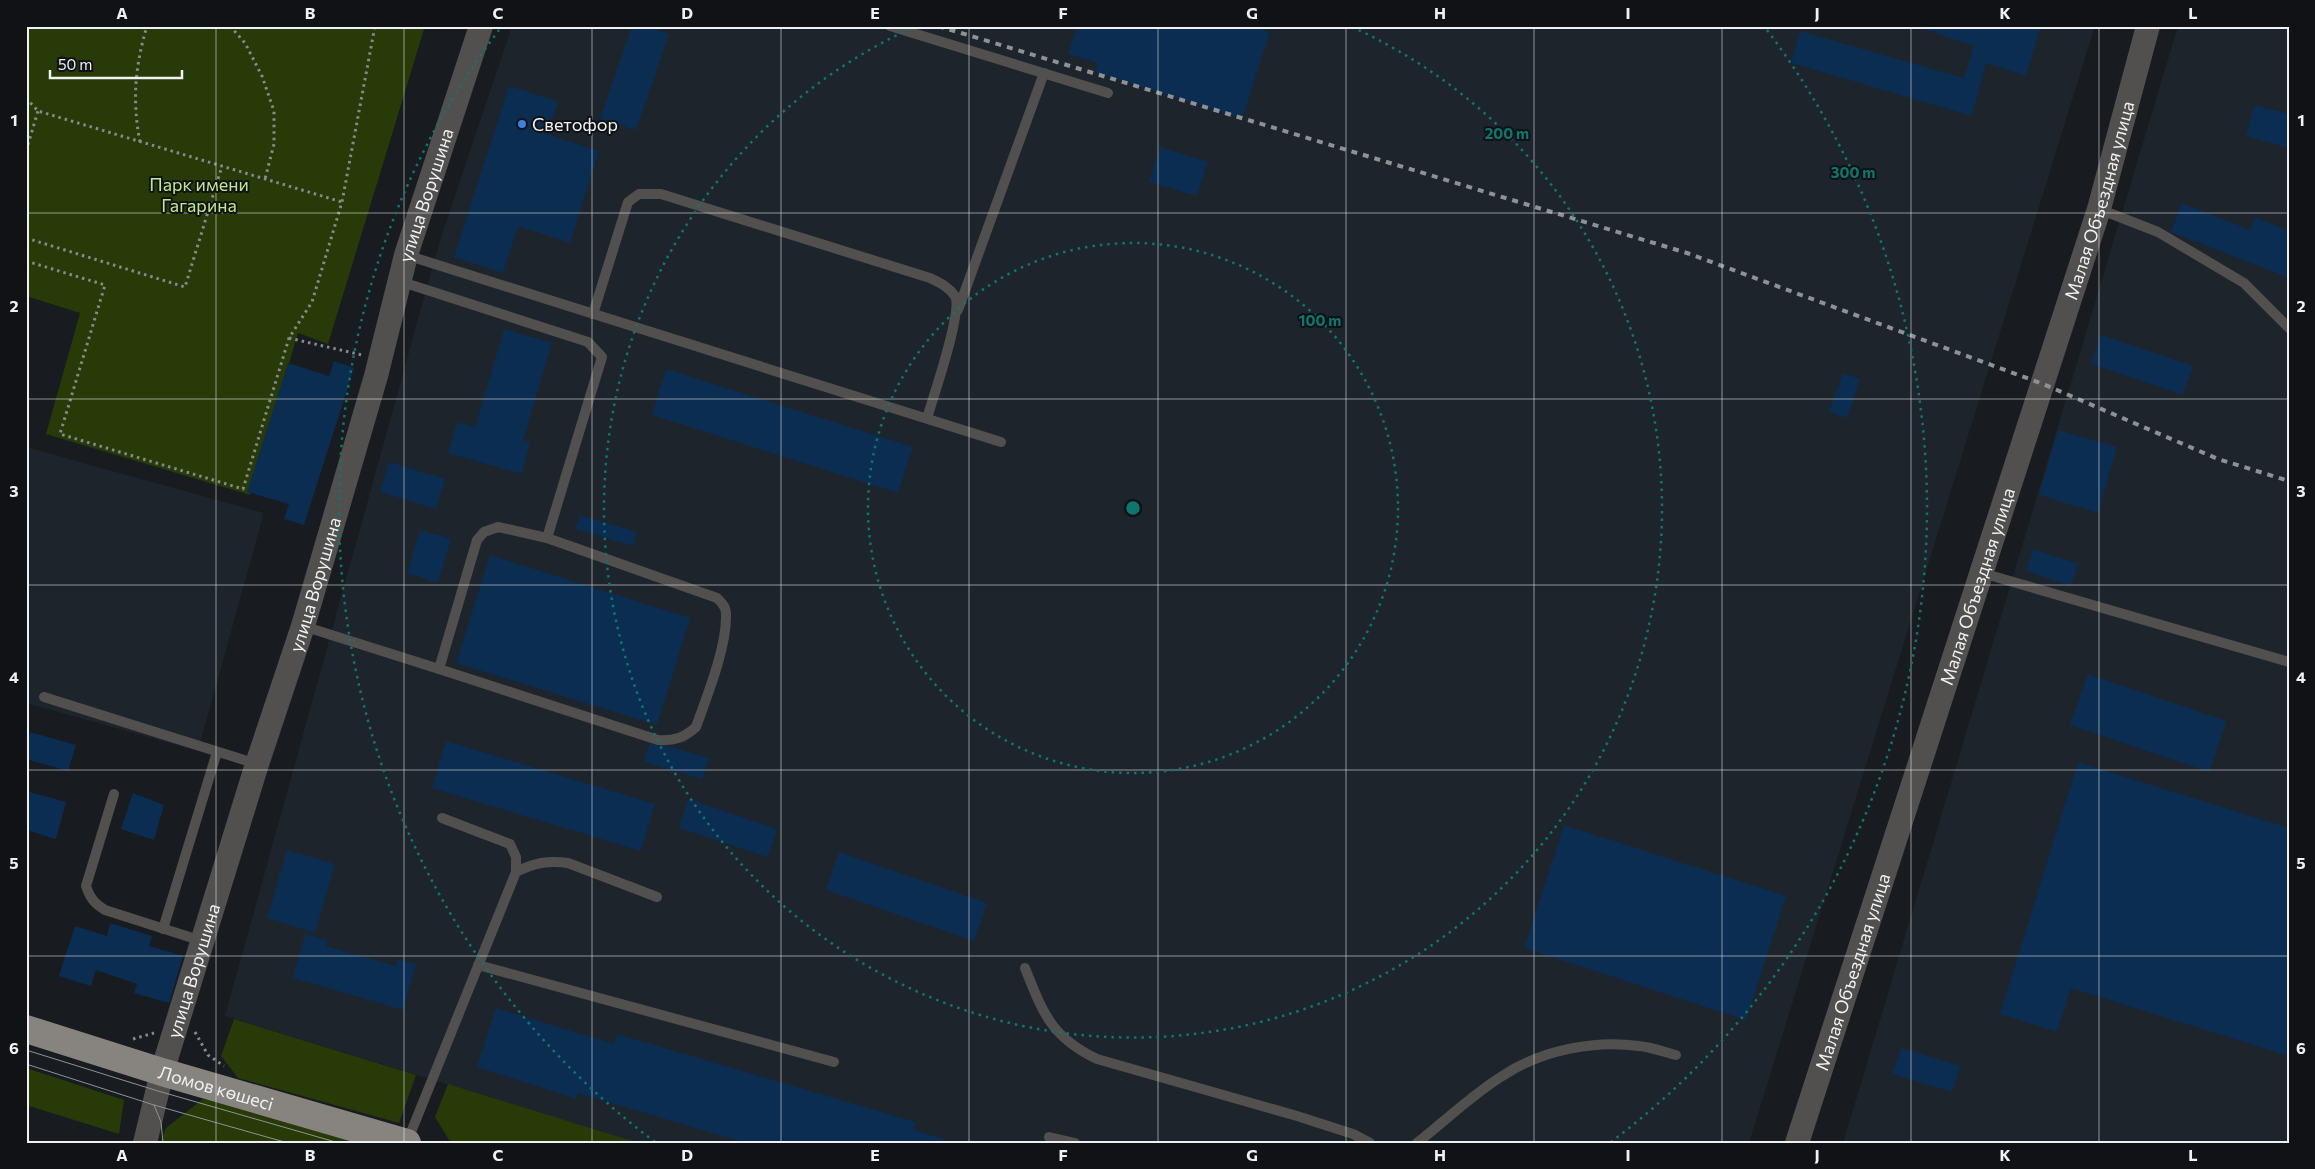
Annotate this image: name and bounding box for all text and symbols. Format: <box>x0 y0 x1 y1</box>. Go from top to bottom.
text: A <box>116 3 128 22</box>
text: B <box>305 3 316 22</box>
text: C <box>493 3 504 22</box>
text: D <box>681 3 693 22</box>
text: E <box>870 3 880 22</box>
text: F <box>1058 3 1068 22</box>
text: G <box>1246 3 1258 22</box>
text: H <box>1434 3 1446 22</box>
text: I <box>1625 3 1631 22</box>
text: J <box>1814 3 1820 22</box>
text: K <box>1999 3 2011 22</box>
text: L <box>2188 3 2198 22</box>
scale bar <box>50 48 182 80</box>
text: 50 m <box>58 55 92 73</box>
street label: Малая Объездная улица <box>2059 98 2138 302</box>
text: 1 <box>10 110 18 129</box>
text: 1 <box>2297 110 2305 129</box>
place label: Светофор <box>532 113 618 135</box>
marker: Светофор <box>516 118 528 130</box>
text: 200 m <box>1485 124 1529 142</box>
street label: улица Ворушина <box>394 125 458 264</box>
text: 300 m <box>1831 163 1875 181</box>
park label: Парк имени Гагарина <box>149 173 249 216</box>
text: 2 <box>9 296 19 315</box>
text: 2 <box>2296 296 2306 315</box>
text: 100 m <box>1299 311 1341 329</box>
text: 3 <box>9 481 19 500</box>
text: 3 <box>2296 481 2306 500</box>
street label: Малая Объездная улица <box>1935 485 2019 688</box>
centre of rings <box>1124 499 1142 517</box>
street label: улица Ворушина <box>284 514 345 655</box>
text: 4 <box>9 667 19 686</box>
text: 4 <box>2296 667 2306 686</box>
text: 5 <box>9 853 19 872</box>
text: 5 <box>2296 853 2306 872</box>
street label: Малая Объездная улица <box>1810 870 1895 1073</box>
street label: улица Ворушина <box>162 901 224 1041</box>
text: 6 <box>9 1038 19 1057</box>
text: 6 <box>2296 1038 2306 1057</box>
street label: Ломов көшесі <box>156 1061 276 1115</box>
text: A <box>116 1145 128 1164</box>
text: B <box>305 1145 316 1164</box>
text: C <box>493 1145 504 1164</box>
text: D <box>681 1145 693 1164</box>
text: E <box>870 1145 880 1164</box>
text: F <box>1058 1145 1068 1164</box>
text: G <box>1246 1145 1258 1164</box>
text: H <box>1434 1145 1446 1164</box>
text: I <box>1625 1145 1631 1164</box>
text: J <box>1814 1145 1820 1164</box>
text: K <box>1999 1145 2011 1164</box>
text: L <box>2188 1145 2198 1164</box>

